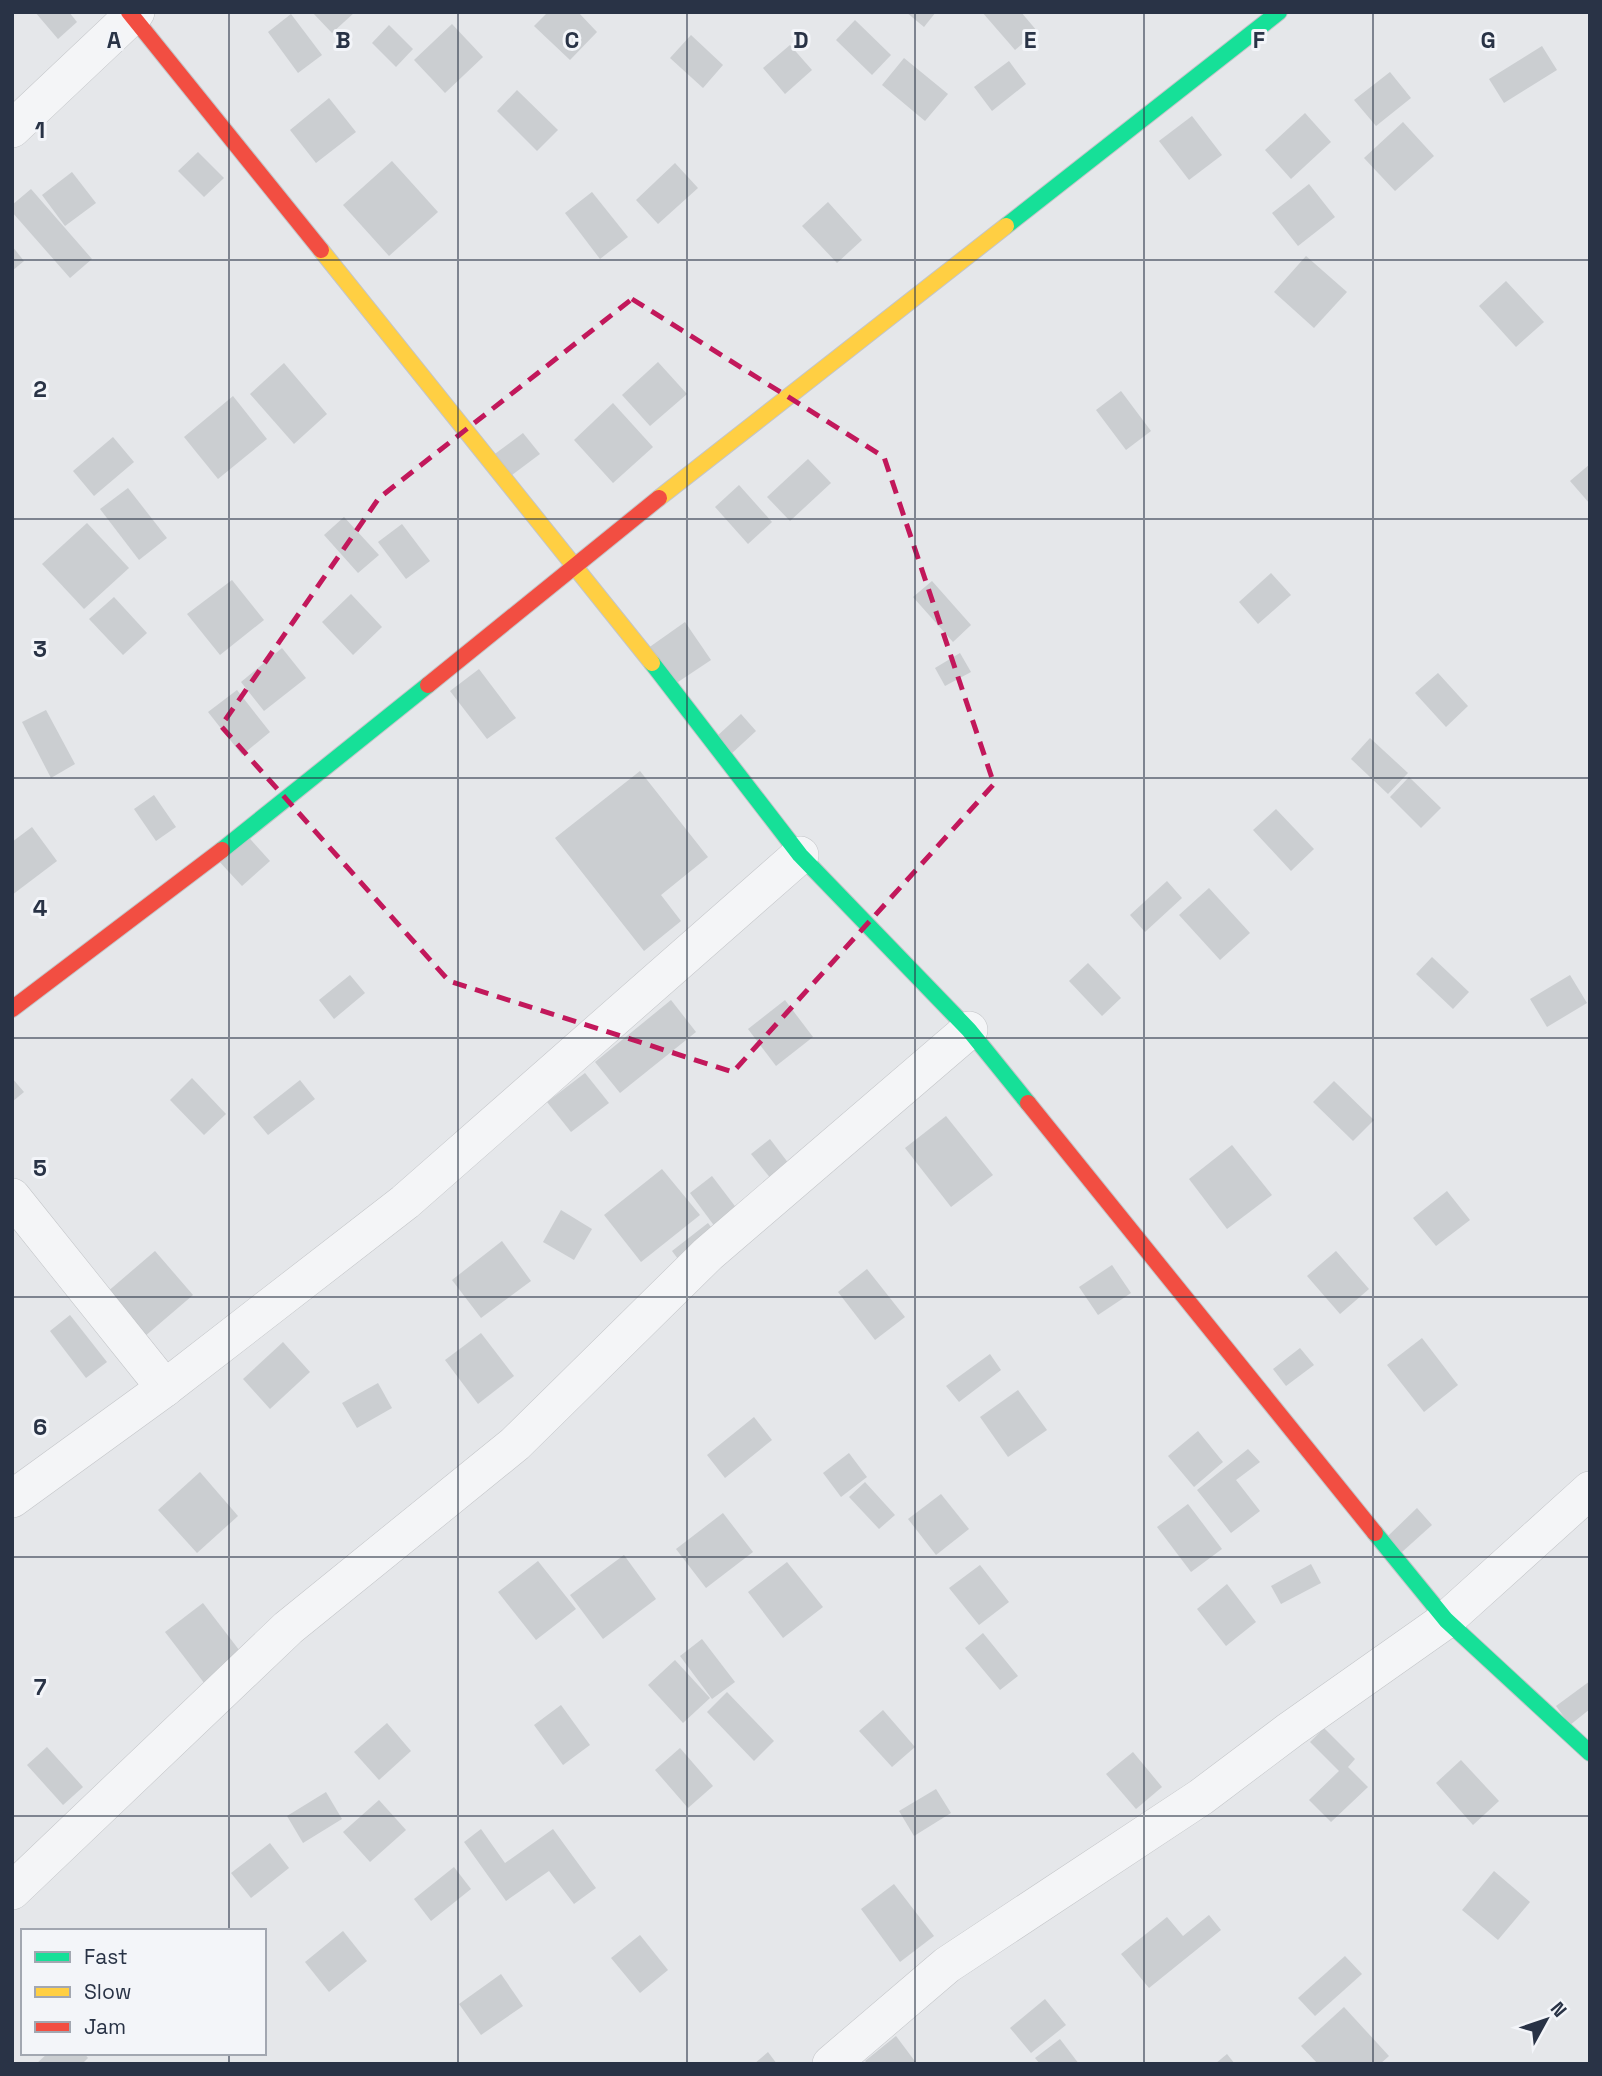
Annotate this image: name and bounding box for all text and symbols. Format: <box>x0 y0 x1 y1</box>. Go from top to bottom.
text: A <box>107 25 122 55</box>
text: B <box>335 25 351 55</box>
text: C <box>565 25 579 55</box>
text: D <box>793 25 809 55</box>
text: E <box>1024 25 1036 55</box>
text: F <box>1253 25 1265 55</box>
text: G <box>1480 25 1496 55</box>
text: 1 <box>35 115 45 145</box>
text: 2 <box>33 374 47 404</box>
text: 3 <box>33 634 47 664</box>
text: 4 <box>33 893 48 923</box>
text: 5 <box>33 1153 47 1183</box>
text: 6 <box>33 1412 47 1442</box>
text: 7 <box>34 1672 47 1702</box>
legend <box>21 1929 266 2055</box>
text: Fast <box>84 1943 128 1970</box>
text: Slow <box>84 1978 132 2005</box>
north arrow <box>1511 1985 1581 2055</box>
text: N <box>1545 1996 1572 2022</box>
text: Jam <box>84 2013 126 2040</box>

